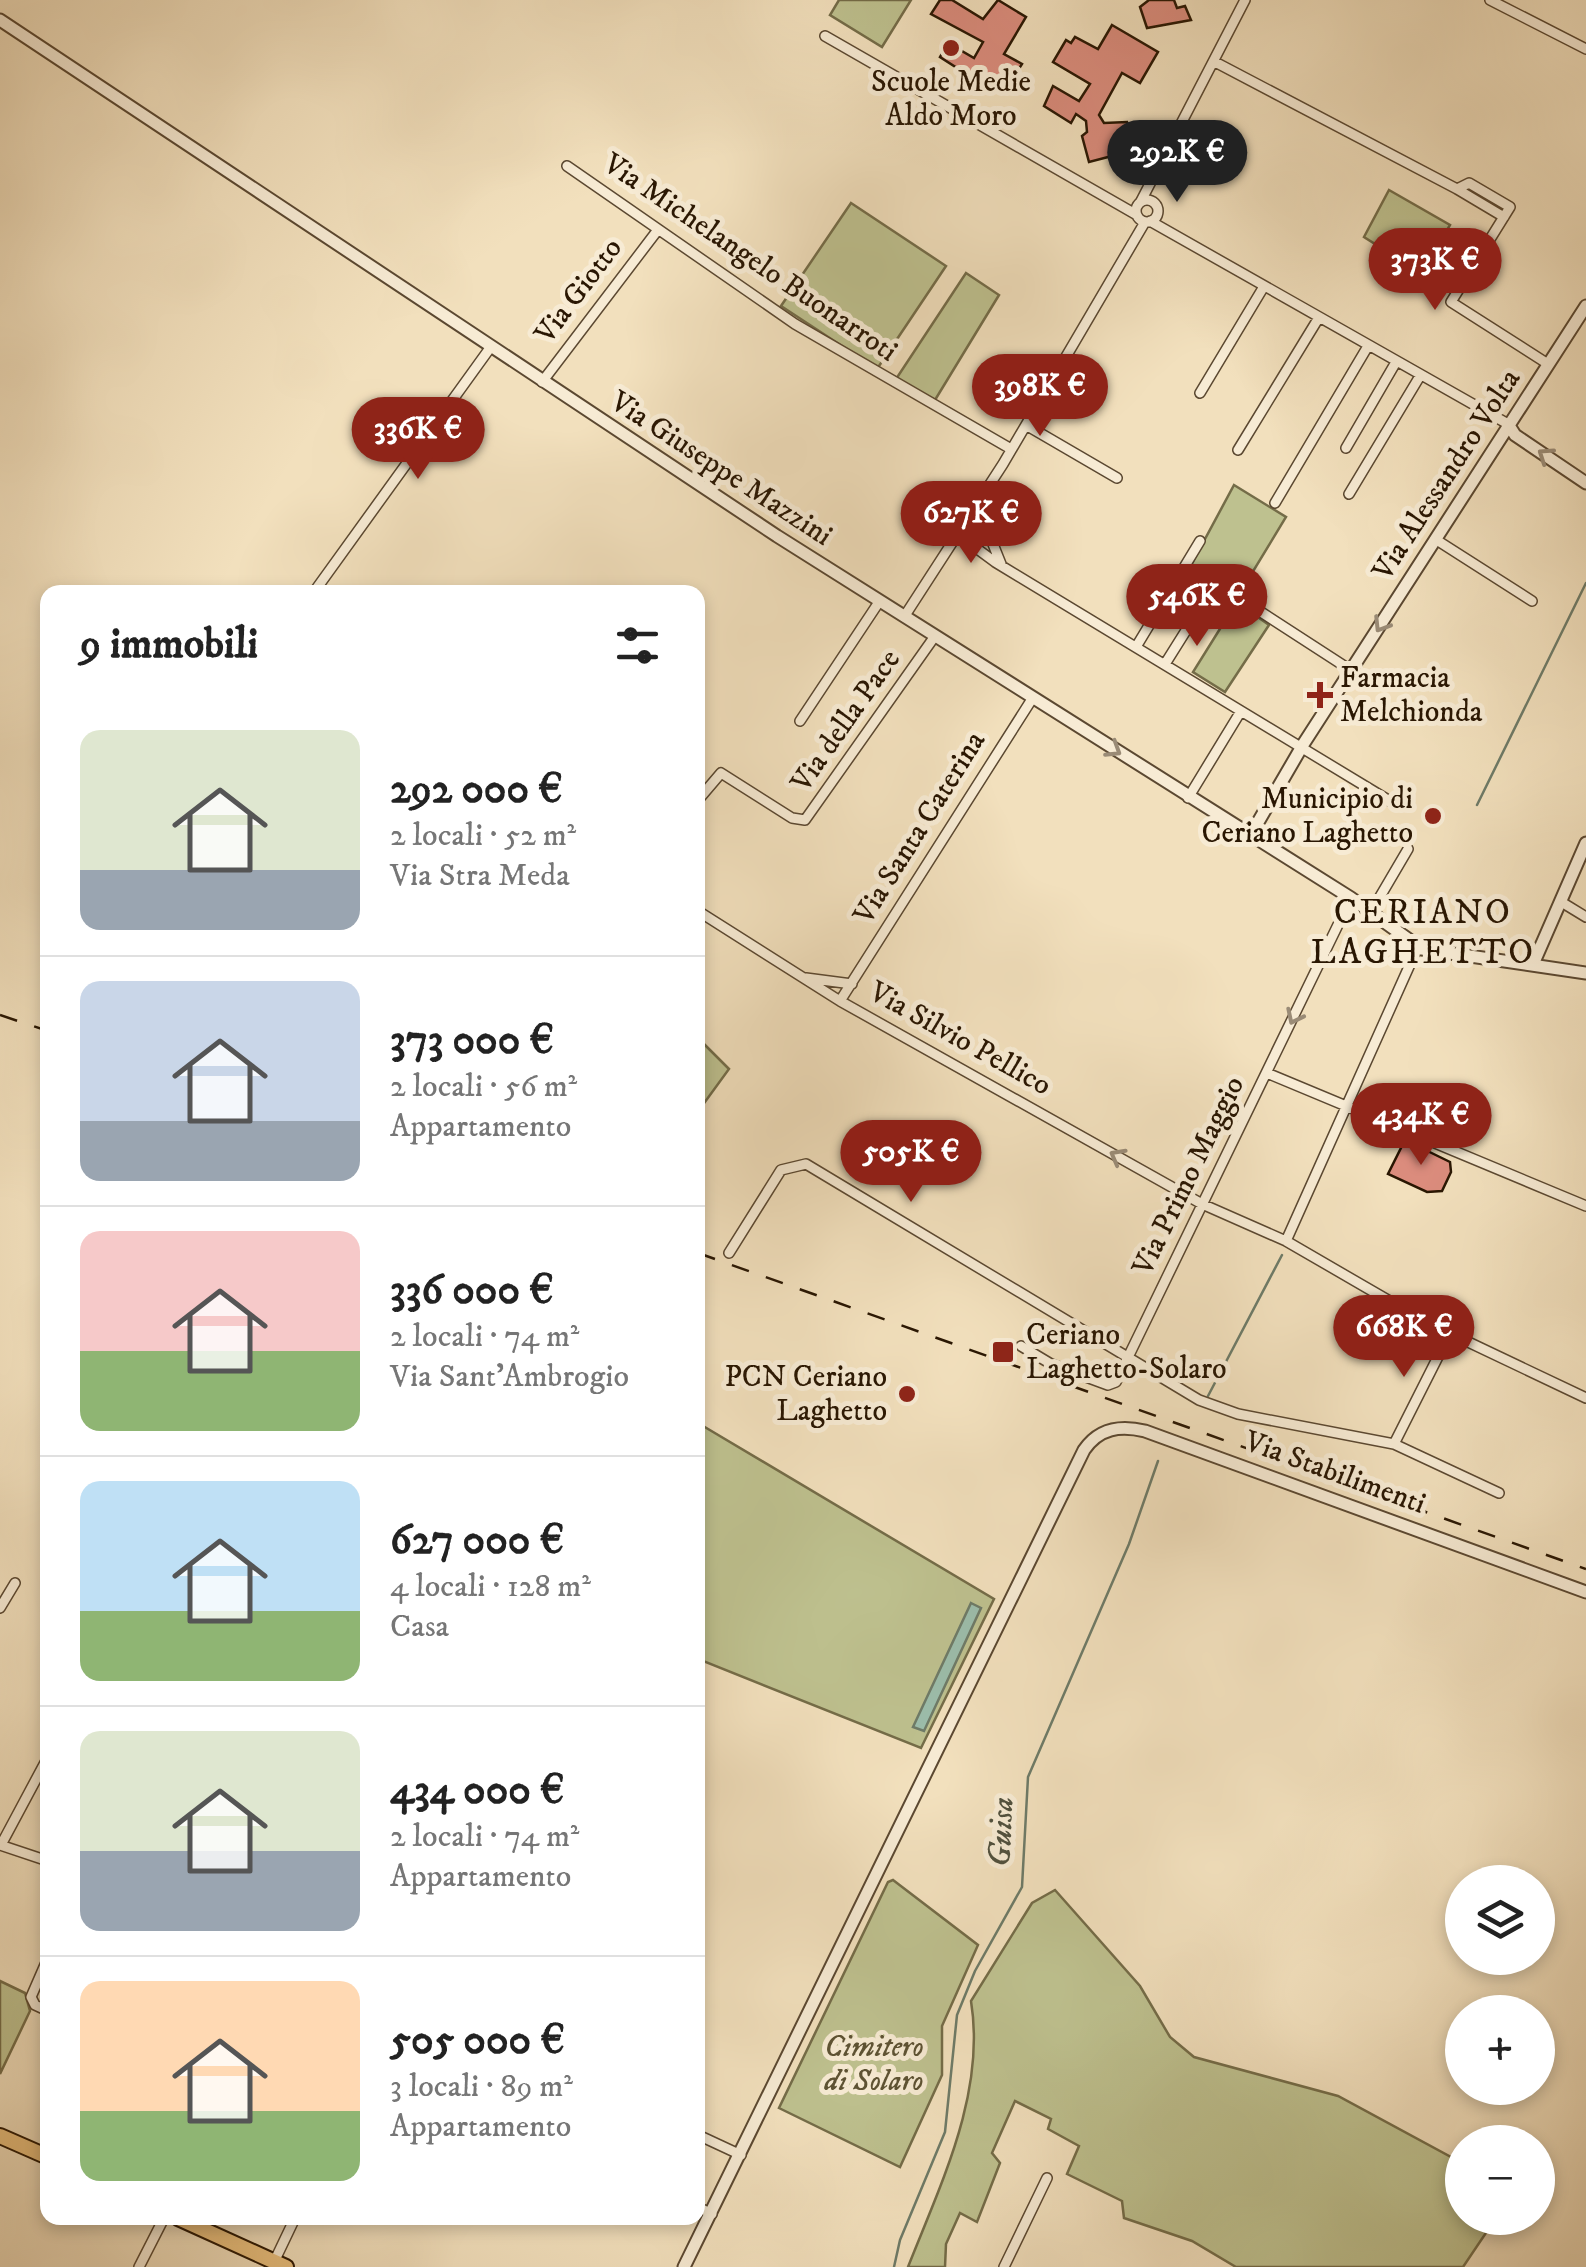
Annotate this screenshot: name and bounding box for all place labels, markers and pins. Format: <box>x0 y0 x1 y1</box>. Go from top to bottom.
marker: Scuole Medie Aldo Moro <box>940 37 962 59</box>
place label: Scuole Medie Aldo Moro <box>871 64 1031 135</box>
pin: 292K € <box>1096 120 1258 205</box>
pin: 373K € <box>1354 228 1516 313</box>
pin: 398K € <box>959 354 1121 439</box>
pin: 336K € <box>337 397 499 482</box>
pin: 627K € <box>890 481 1052 566</box>
pin: 546K € <box>1116 564 1278 649</box>
place label: Farmacia Melchionda <box>1340 660 1483 731</box>
marker: Farmacia Melchionda <box>1309 684 1331 706</box>
place label: Municipio di Ceriano Laghetto <box>1202 781 1413 852</box>
marker: Municipio di Ceriano Laghetto <box>1422 805 1444 827</box>
pin: 434K € <box>1340 1083 1502 1168</box>
pin: 505K € <box>830 1120 992 1205</box>
pin: 668K € <box>1323 1295 1485 1380</box>
place label: Ceriano Laghetto-Solaro <box>1026 1317 1227 1388</box>
marker: Ceriano Laghetto-Solaro <box>990 1339 1016 1365</box>
place label: PCN Ceriano Laghetto <box>724 1359 887 1430</box>
marker: PCN Ceriano Laghetto <box>896 1383 918 1405</box>

